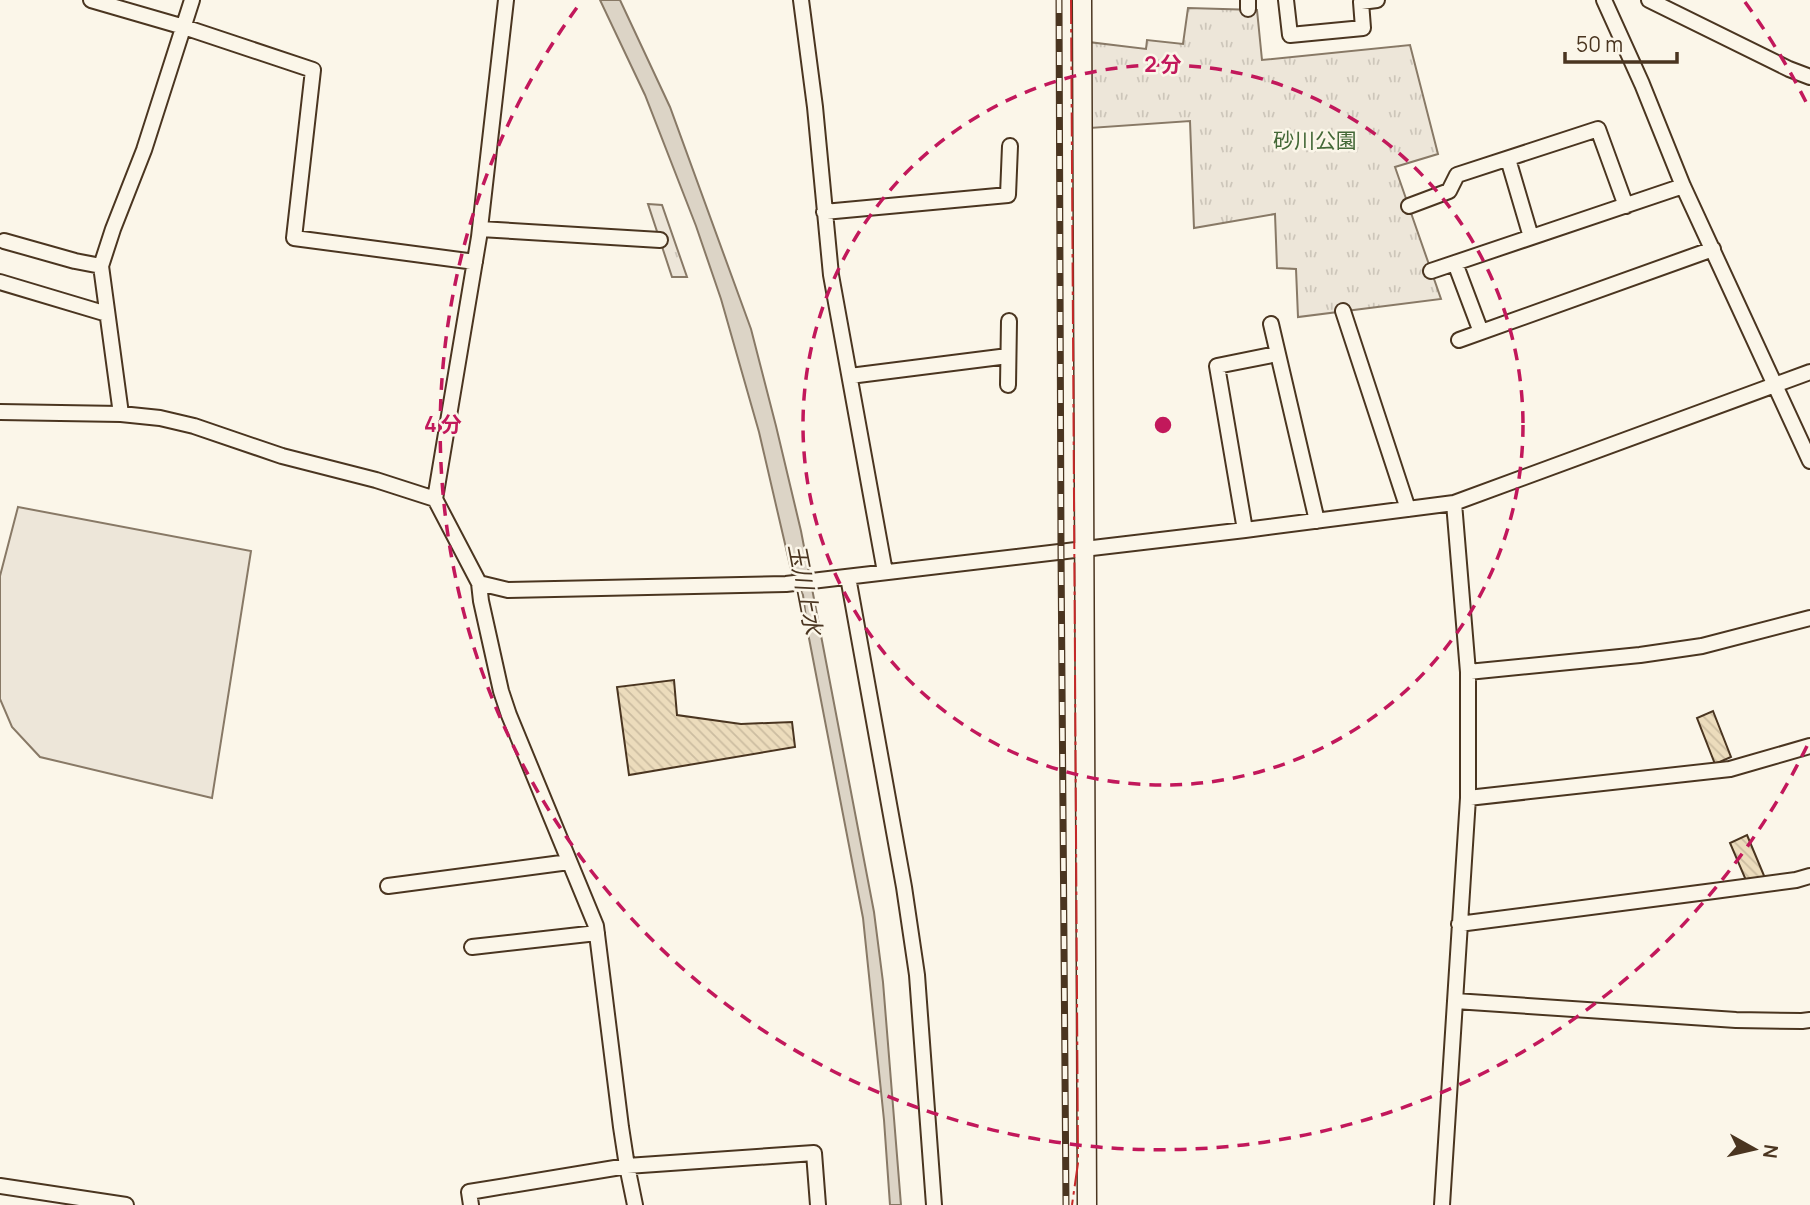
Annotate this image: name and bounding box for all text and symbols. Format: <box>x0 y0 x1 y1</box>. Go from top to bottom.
scale bar <box>1565 21 1677 65</box>
text: 50 m <box>1576 30 1623 58</box>
text: 2 分 <box>1144 50 1182 78</box>
park label: 砂川公園 <box>1273 126 1357 154</box>
text: 4 分 <box>424 410 462 438</box>
centre of rings <box>1151 413 1175 437</box>
water label: 玉川上水 <box>782 541 831 640</box>
north arrow <box>1719 1114 1789 1184</box>
text: N <box>1757 1143 1785 1160</box>

